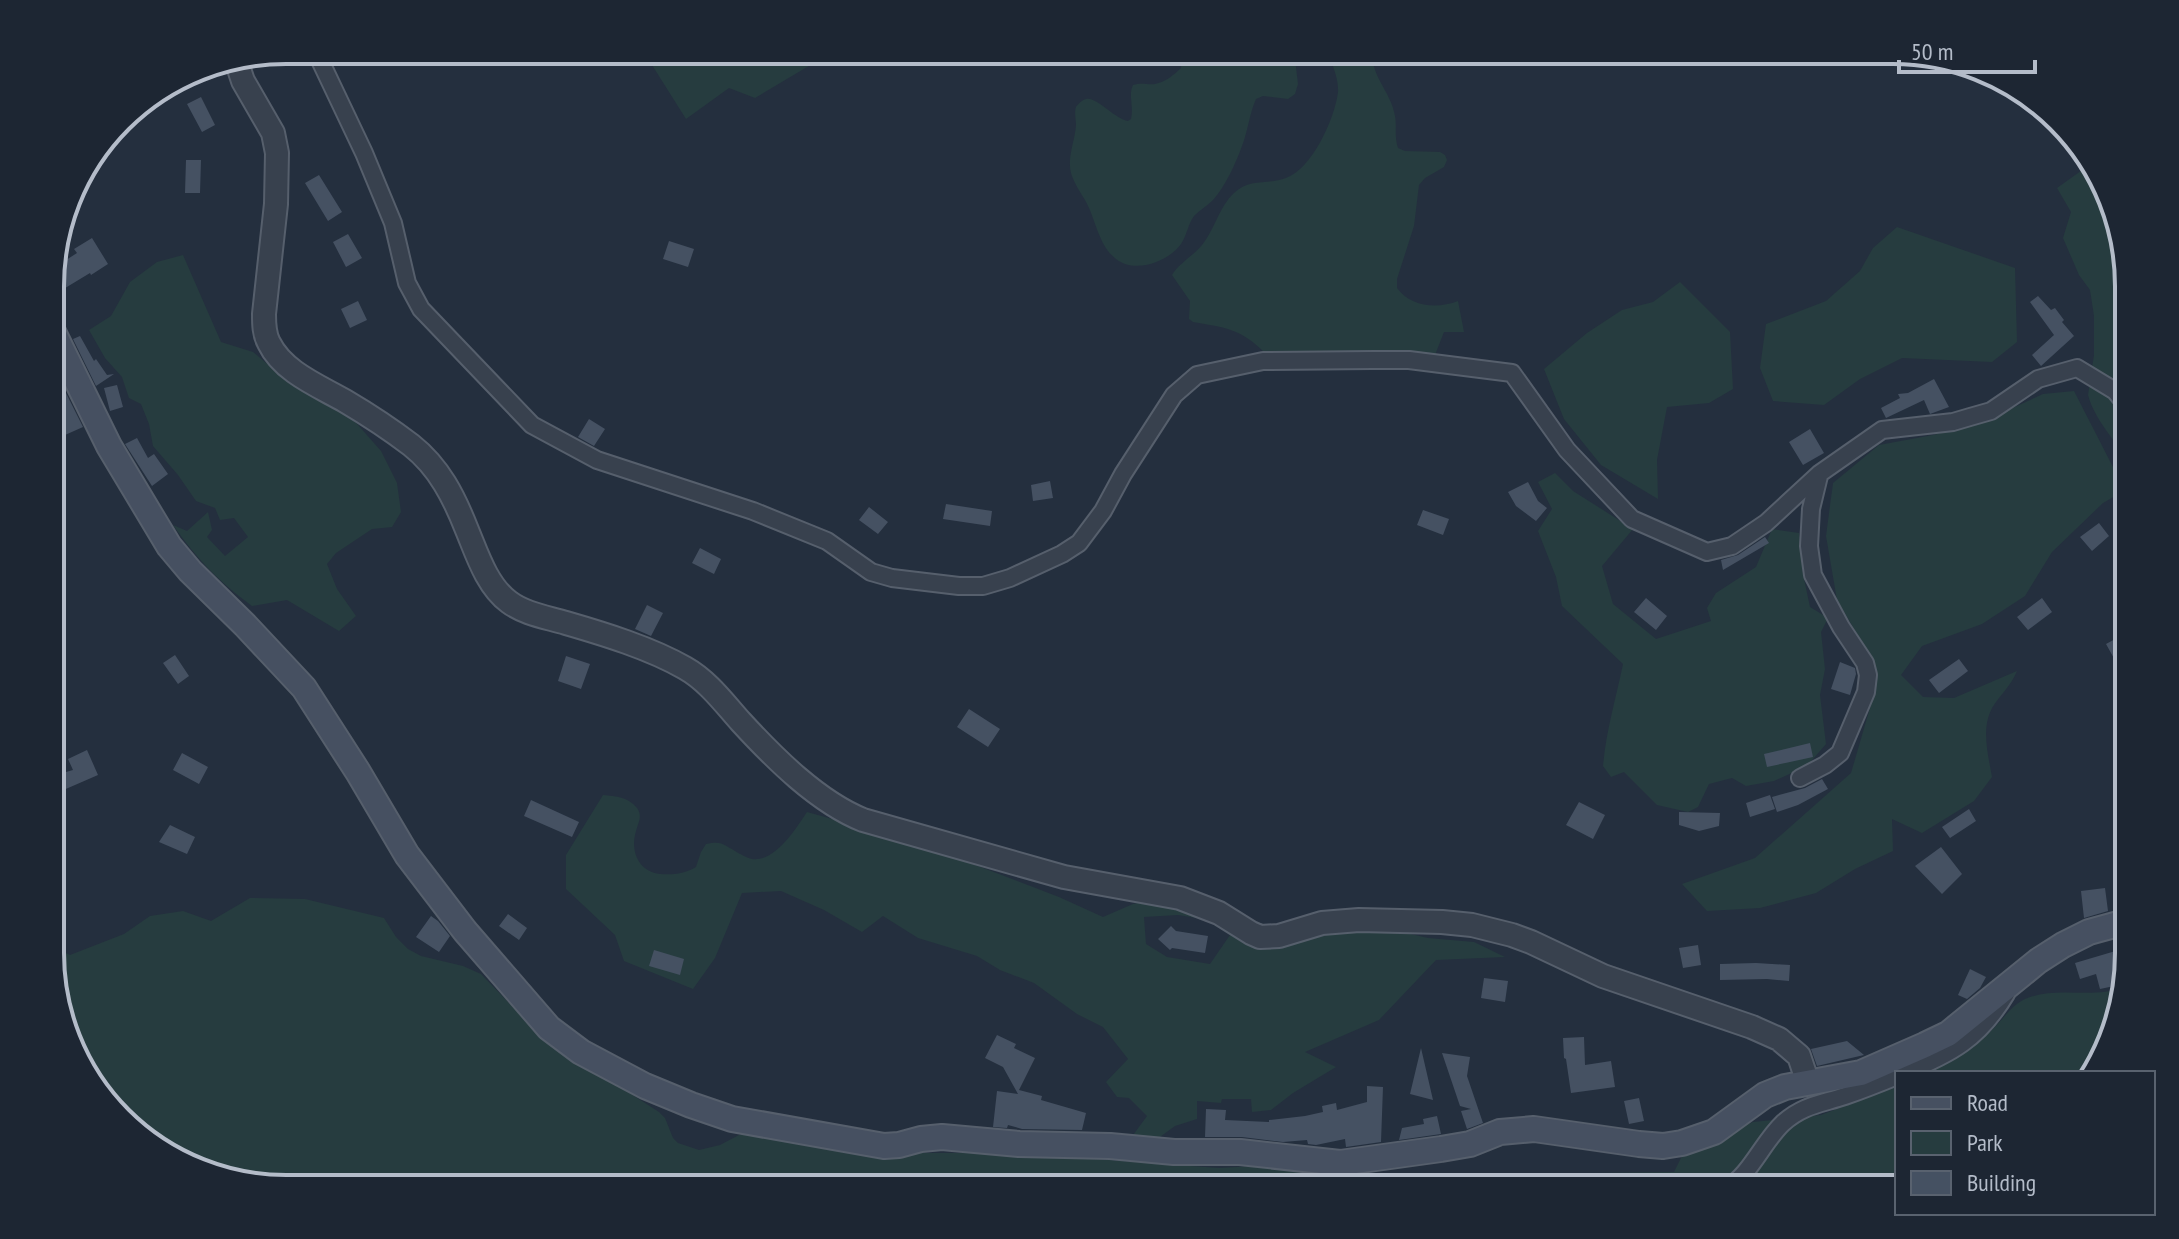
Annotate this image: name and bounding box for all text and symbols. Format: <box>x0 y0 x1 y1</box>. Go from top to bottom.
scale bar <box>1899 24 2035 74</box>
text: 50 m <box>1911 36 1953 67</box>
legend <box>1895 1071 2155 1215</box>
text: Road <box>1967 1087 2008 1118</box>
text: Park <box>1967 1127 2003 1158</box>
text: Building <box>1967 1167 2036 1198</box>

